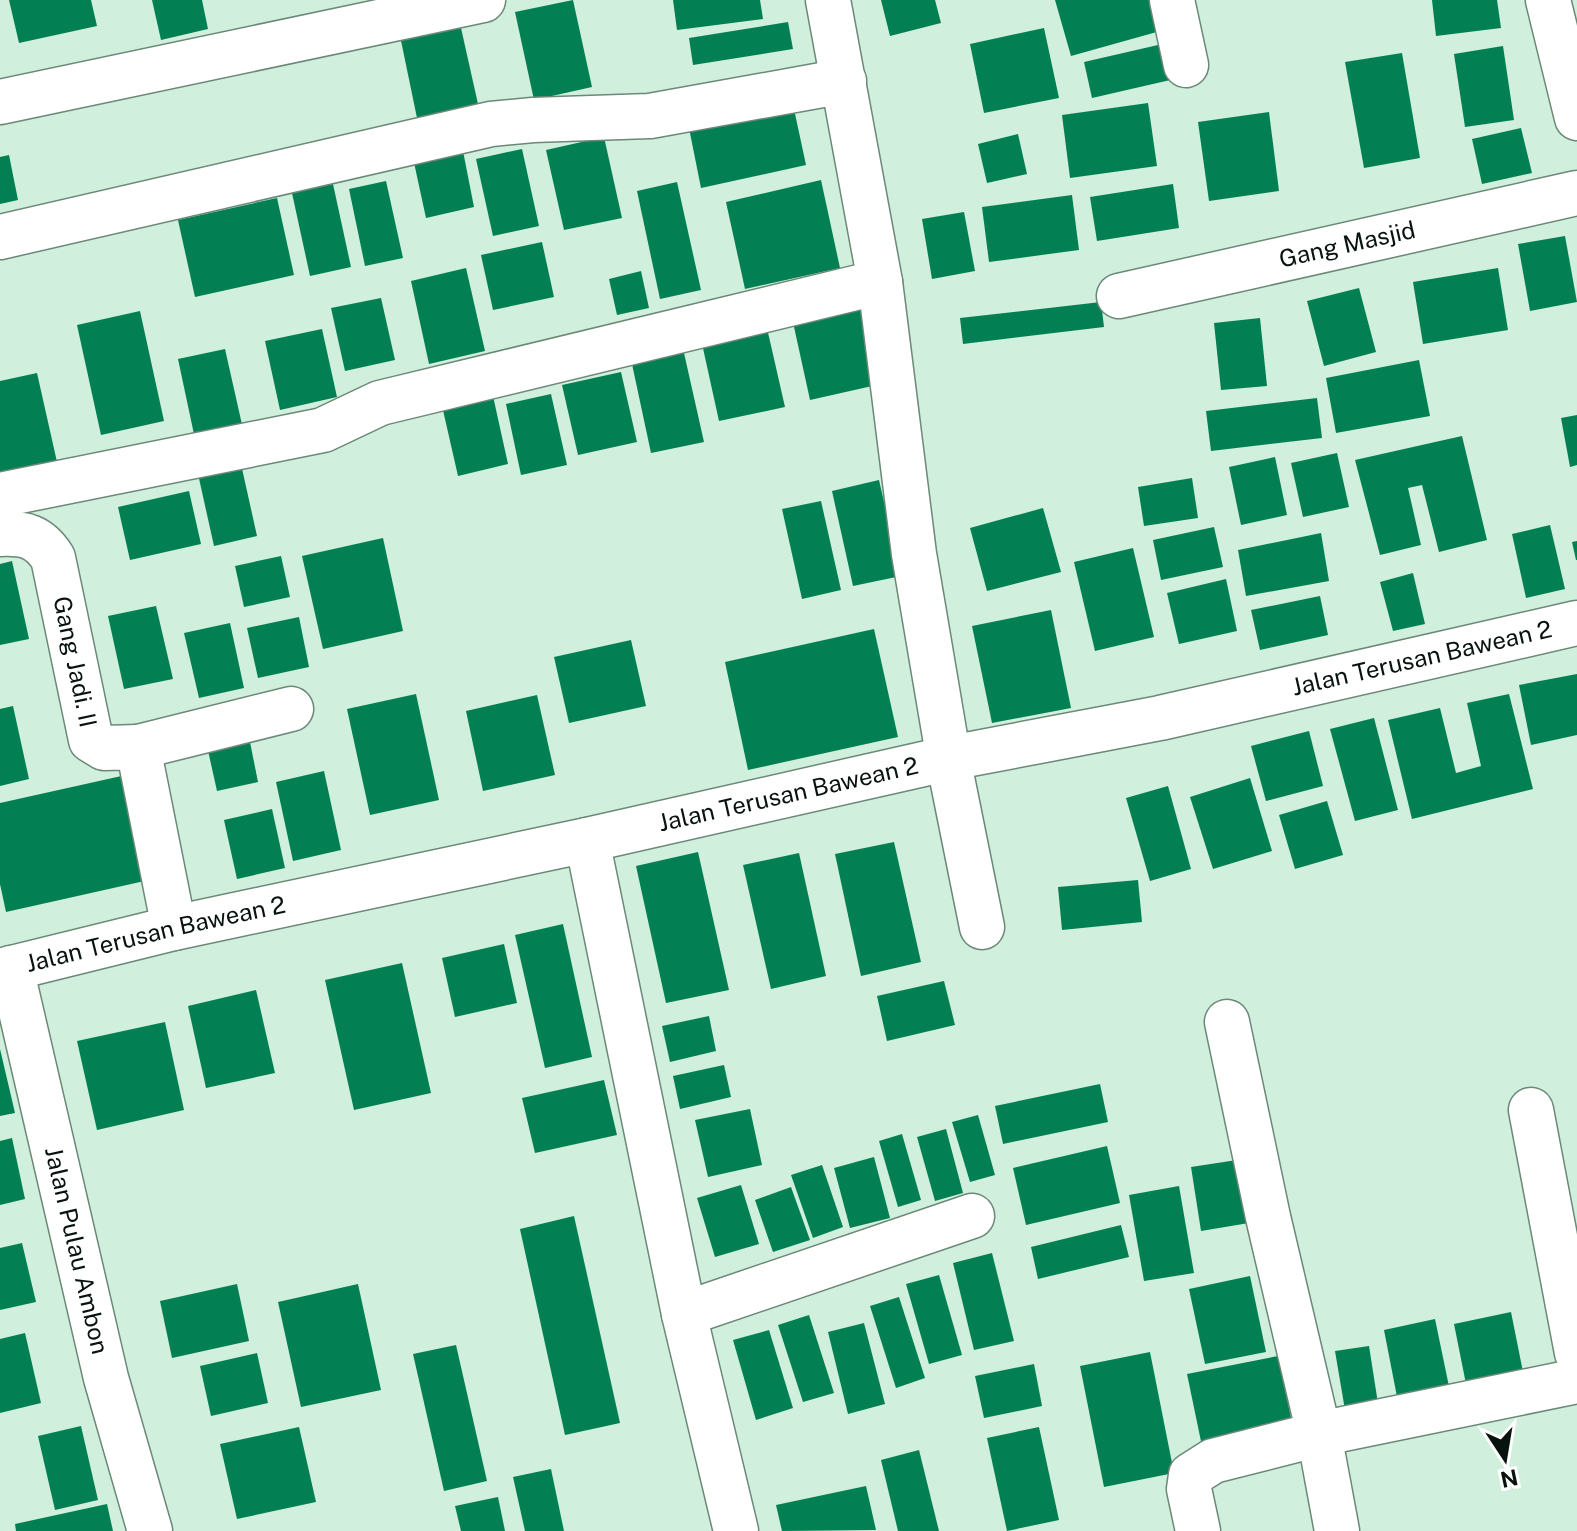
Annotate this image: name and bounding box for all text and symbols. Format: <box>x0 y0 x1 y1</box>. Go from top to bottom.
street label: Gang Masjid <box>1276 215 1418 273</box>
street label: Gang Jadi. II <box>48 594 103 730</box>
street label: Jalan Terusan Bawean 2 <box>1289 614 1554 701</box>
street label: Jalan Terusan Bawean 2 <box>656 751 921 836</box>
street label: Jalan Terusan Bawean 2 <box>23 890 288 977</box>
street label: Jalan Pulau Ambon <box>40 1144 115 1357</box>
north arrow <box>1465 1419 1545 1499</box>
text: N <box>1498 1464 1520 1493</box>

